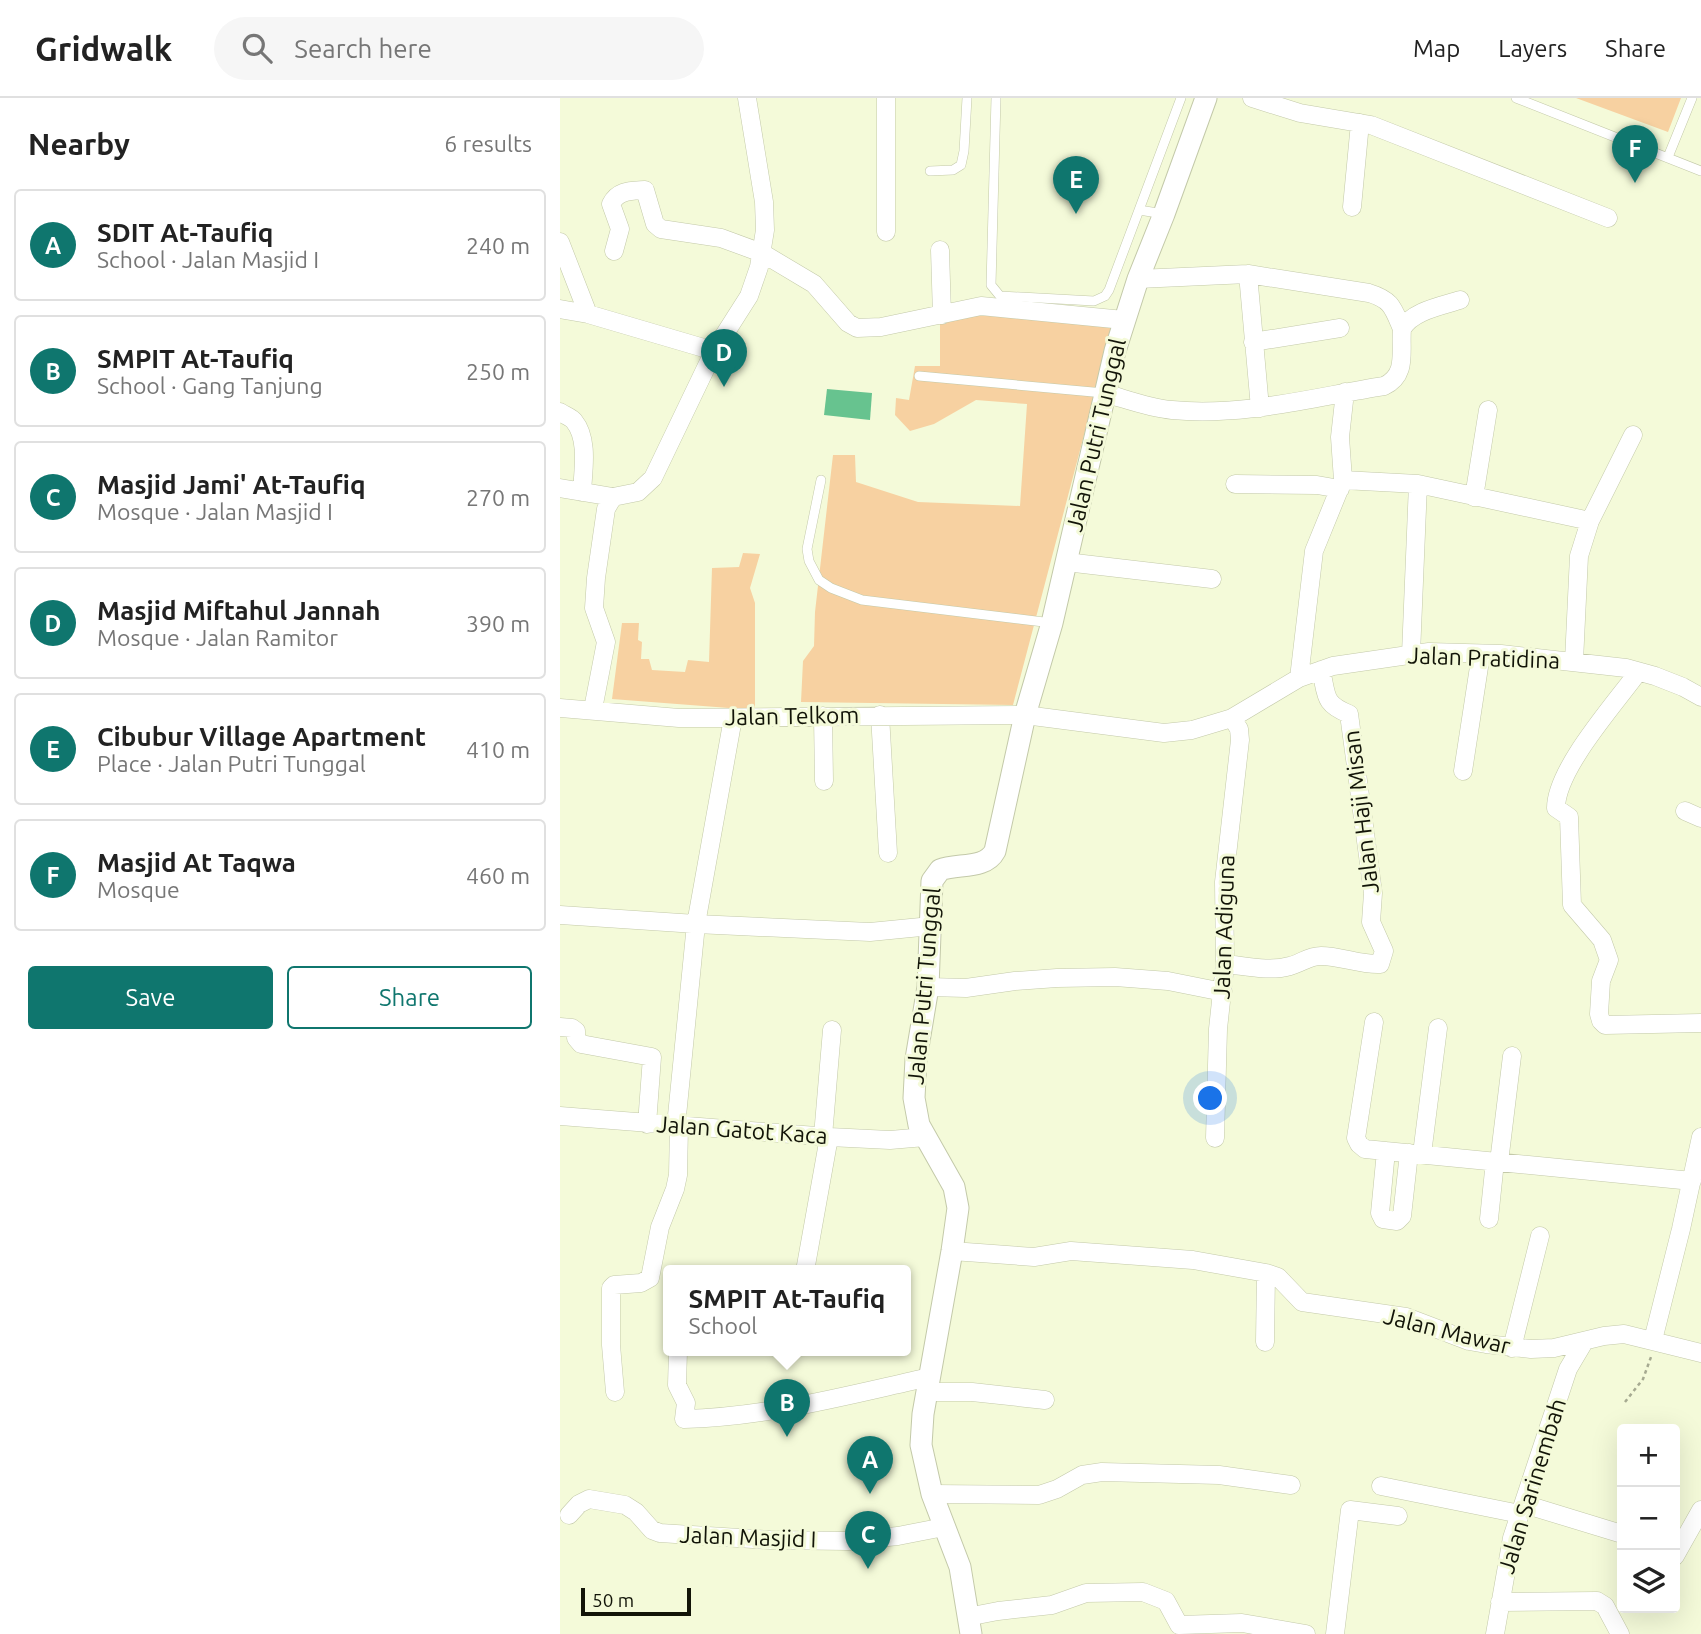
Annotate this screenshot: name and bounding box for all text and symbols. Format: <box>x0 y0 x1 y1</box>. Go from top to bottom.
search box <box>214 17 704 80</box>
icon: search <box>238 29 276 67</box>
text: Gridwalk <box>35 30 172 67</box>
text: Search here <box>294 34 432 63</box>
text: Map <box>1413 35 1460 62</box>
text: Layers <box>1498 35 1567 62</box>
text: Share <box>1605 35 1666 62</box>
pin: F <box>1612 125 1658 183</box>
text: Nearby <box>28 127 130 161</box>
text: 6 results <box>444 131 532 156</box>
pin: E <box>1053 156 1099 214</box>
text: SDIT At-Taufiq <box>97 218 273 247</box>
text: A <box>45 233 61 258</box>
text: 240 m <box>466 233 530 258</box>
text: School · Jalan Masjid I <box>97 247 319 272</box>
pin: D <box>701 329 747 387</box>
street label: Jalan Putri Tunggal <box>1061 336 1130 534</box>
text: SMPIT At-Taufiq <box>97 344 294 373</box>
text: B <box>45 359 61 384</box>
text: 250 m <box>466 359 530 384</box>
text: School · Gang Tanjung <box>97 373 323 398</box>
text: Masjid Jami' At-Taufiq <box>97 470 366 499</box>
text: C <box>46 485 60 510</box>
text: 270 m <box>466 485 530 510</box>
text: Mosque · Jalan Masjid I <box>97 499 333 524</box>
text: Masjid Miftahul Jannah <box>97 596 381 625</box>
text: D <box>45 611 61 636</box>
text: 390 m <box>466 611 530 636</box>
text: Mosque · Jalan Ramitor <box>97 625 338 650</box>
street label: Jalan Pratidina <box>1407 642 1561 673</box>
street label: Jalan Telkom <box>725 702 859 729</box>
text: Cibubur Village Apartment <box>97 722 426 751</box>
street label: Jalan Haji Misan <box>1338 729 1383 895</box>
text: E <box>46 737 60 762</box>
text: 410 m <box>466 737 530 762</box>
text: Place · Jalan Putri Tunggal <box>97 751 366 776</box>
text: Masjid At Taqwa <box>97 848 296 877</box>
street label: Jalan Adiguna <box>1208 854 1239 1000</box>
text: F <box>47 863 59 888</box>
text: 460 m <box>466 863 530 888</box>
text: Mosque <box>97 877 180 902</box>
street label: Jalan Putri Tunggal <box>902 886 945 1085</box>
button: Save <box>28 966 273 1029</box>
button: Share <box>287 966 532 1029</box>
your location <box>1193 1081 1227 1115</box>
street label: Jalan Gatot Kaca <box>656 1111 828 1148</box>
popup <box>663 1265 911 1356</box>
text: SMPIT At-Taufiq <box>689 1284 885 1313</box>
street label: Jalan Mawar <box>1381 1303 1513 1358</box>
text: School <box>689 1313 757 1338</box>
pin: B <box>764 1379 810 1437</box>
street label: Jalan Sarinembah <box>1493 1395 1570 1576</box>
map controls <box>1617 1424 1680 1613</box>
button: + <box>1617 1424 1680 1487</box>
pin: A <box>847 1436 893 1494</box>
button: − <box>1617 1487 1680 1550</box>
pin: C <box>845 1511 891 1569</box>
street label: Jalan Masjid I <box>679 1522 817 1551</box>
button: layers <box>1617 1550 1680 1613</box>
scale bar <box>581 1585 691 1617</box>
text: 50 m <box>592 1589 634 1611</box>

